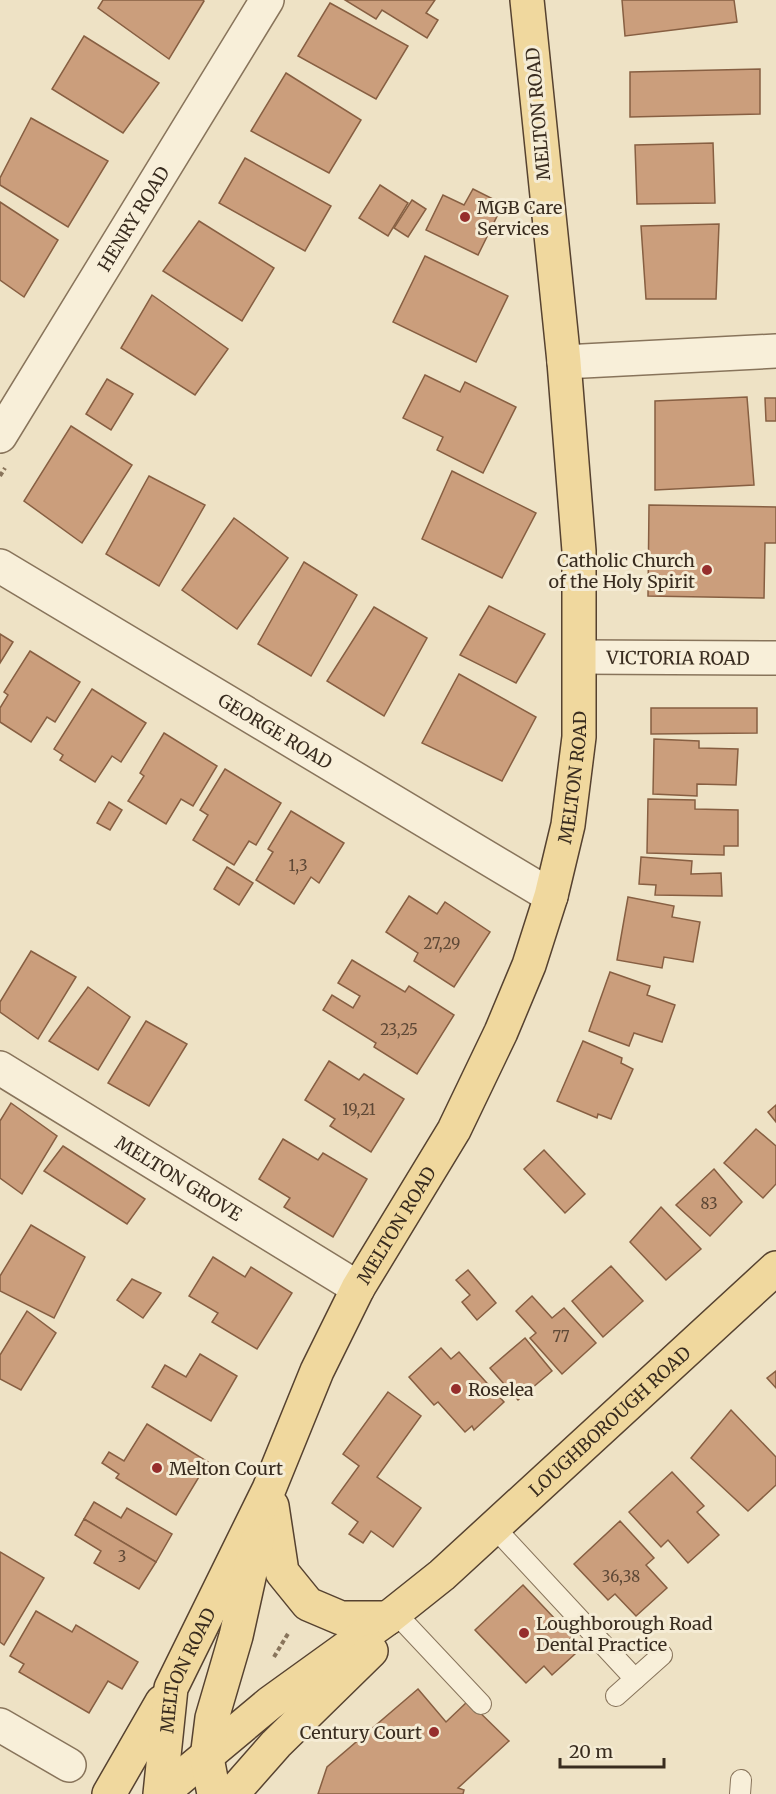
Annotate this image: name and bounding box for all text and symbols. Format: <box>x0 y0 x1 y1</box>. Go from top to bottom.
street label: MELTON ROAD <box>521 47 555 181</box>
street label: HENRY ROAD <box>92 162 174 275</box>
place label: MGB Care Services <box>477 196 562 240</box>
marker: MGB Care Services <box>458 210 472 224</box>
place label: Catholic Church of the Holy Spirit <box>549 549 695 593</box>
marker: Catholic Church of the Holy Spirit <box>700 563 714 577</box>
street label: VICTORIA ROAD <box>605 646 750 669</box>
street label: GEORGE ROAD <box>214 688 337 774</box>
street label: MELTON ROAD <box>552 711 591 846</box>
house number: 1,3 <box>289 856 307 875</box>
house number: 27,29 <box>424 934 460 953</box>
house number: 23,25 <box>380 1020 418 1039</box>
house number: 19,21 <box>342 1100 376 1119</box>
street label: MELTON GROVE <box>111 1130 247 1226</box>
street label: MELTON ROAD <box>352 1162 441 1288</box>
house number: 83 <box>701 1194 718 1213</box>
house number: 77 <box>552 1327 570 1346</box>
street label: LOUGHBOROUGH ROAD <box>524 1341 695 1501</box>
place label: Roselea <box>468 1378 534 1401</box>
marker: Roselea <box>449 1382 463 1396</box>
place label: Melton Court <box>169 1457 283 1480</box>
marker: Melton Court <box>150 1461 164 1475</box>
house number: 3 <box>118 1547 126 1566</box>
house number: 36,38 <box>602 1567 640 1586</box>
street label: MELTON ROAD <box>155 1604 220 1734</box>
place label: Loughborough Road Dental Practice <box>536 1612 713 1656</box>
marker: Loughborough Road Dental Practice <box>517 1626 531 1640</box>
place label: Century Court <box>300 1721 422 1744</box>
marker: Century Court <box>427 1725 441 1739</box>
scale bar <box>560 1731 664 1769</box>
text: 20 m <box>569 1740 613 1763</box>

